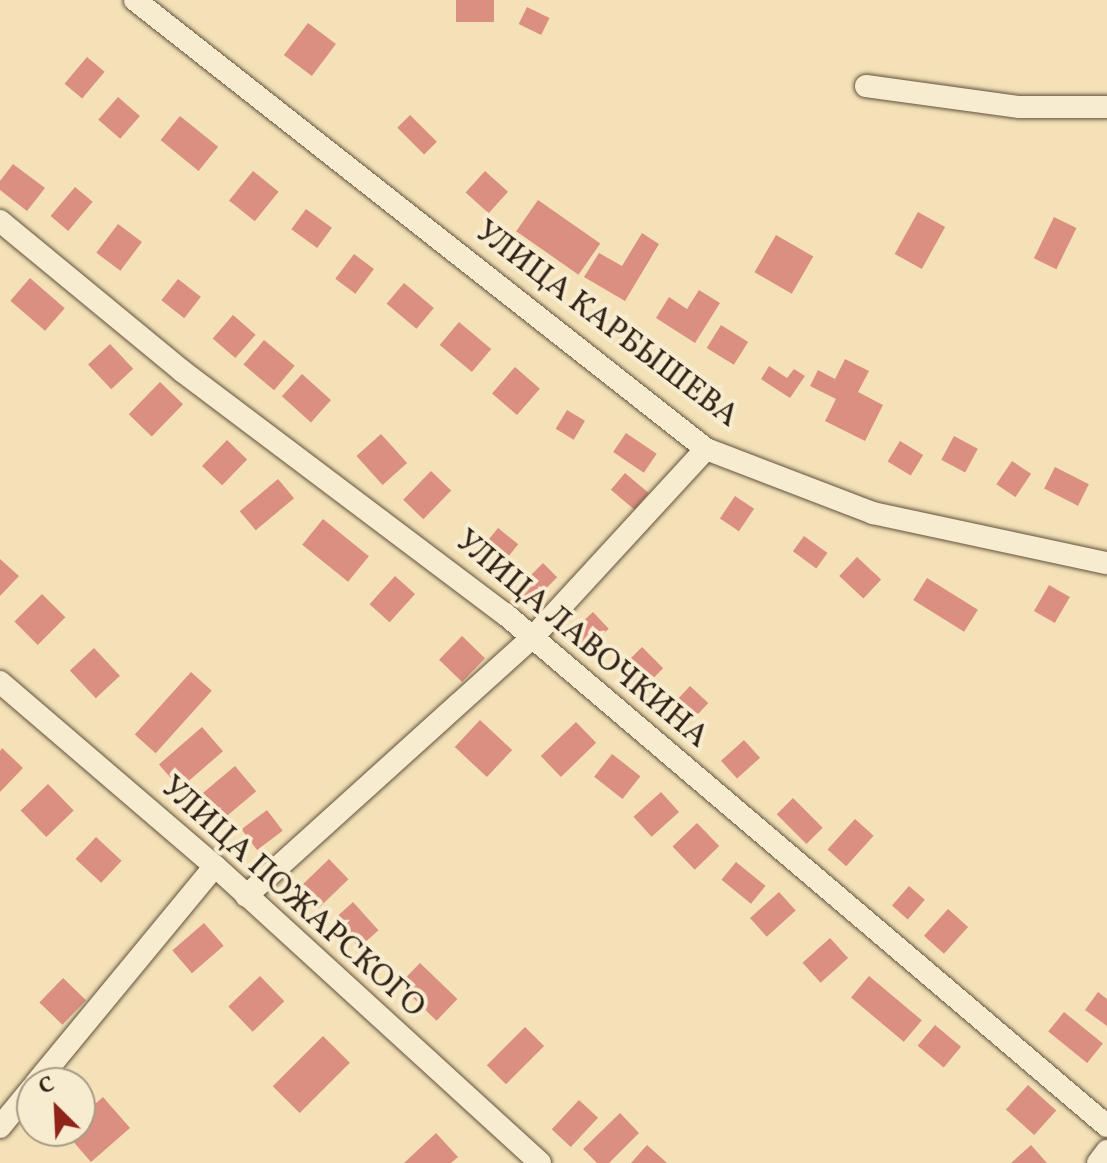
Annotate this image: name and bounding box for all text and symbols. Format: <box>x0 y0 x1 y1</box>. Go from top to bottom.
street label: УЛИЦА КАРБЫШЕВА <box>467 213 745 437</box>
street label: УЛИЦА ЛАВОЧКИНА <box>447 523 715 757</box>
street label: УЛИЦА ПОЖАРСКОГО <box>152 769 432 1027</box>
north arrow <box>16 1067 96 1147</box>
text: С <box>34 1069 60 1103</box>

